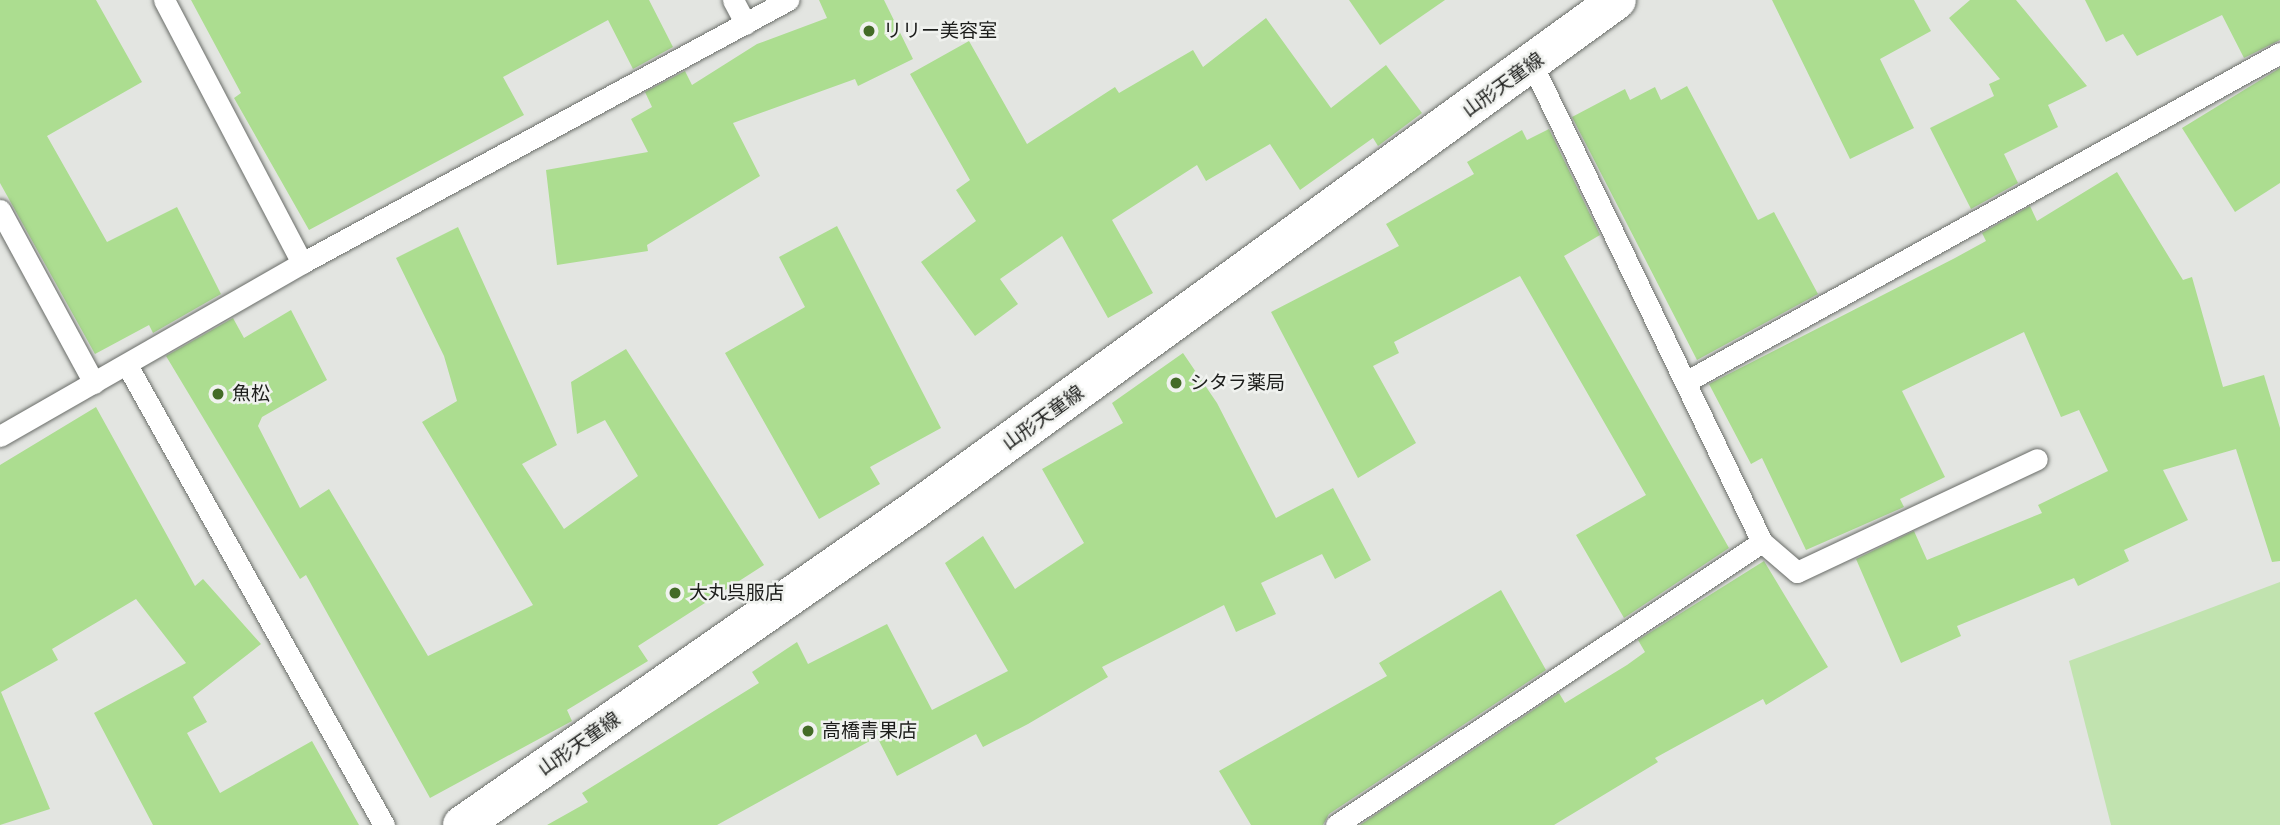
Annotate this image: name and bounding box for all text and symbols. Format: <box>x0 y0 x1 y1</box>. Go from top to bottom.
place label: リリー美容室 <box>883 20 997 42</box>
marker: リリー美容室 <box>861 23 877 39</box>
street label: 山形天童線 <box>1458 48 1548 122</box>
place label: シタラ薬局 <box>1190 372 1285 394</box>
marker: シタラ薬局 <box>1168 375 1184 391</box>
street label: 山形天童線 <box>998 381 1088 455</box>
place label: 魚松 <box>232 383 270 405</box>
marker: 魚松 <box>210 386 226 402</box>
place label: 大丸呉服店 <box>689 582 784 604</box>
marker: 大丸呉服店 <box>667 585 683 601</box>
street label: 山形天童線 <box>534 707 624 781</box>
place label: 高橋青果店 <box>822 720 917 742</box>
marker: 高橋青果店 <box>800 723 816 739</box>

